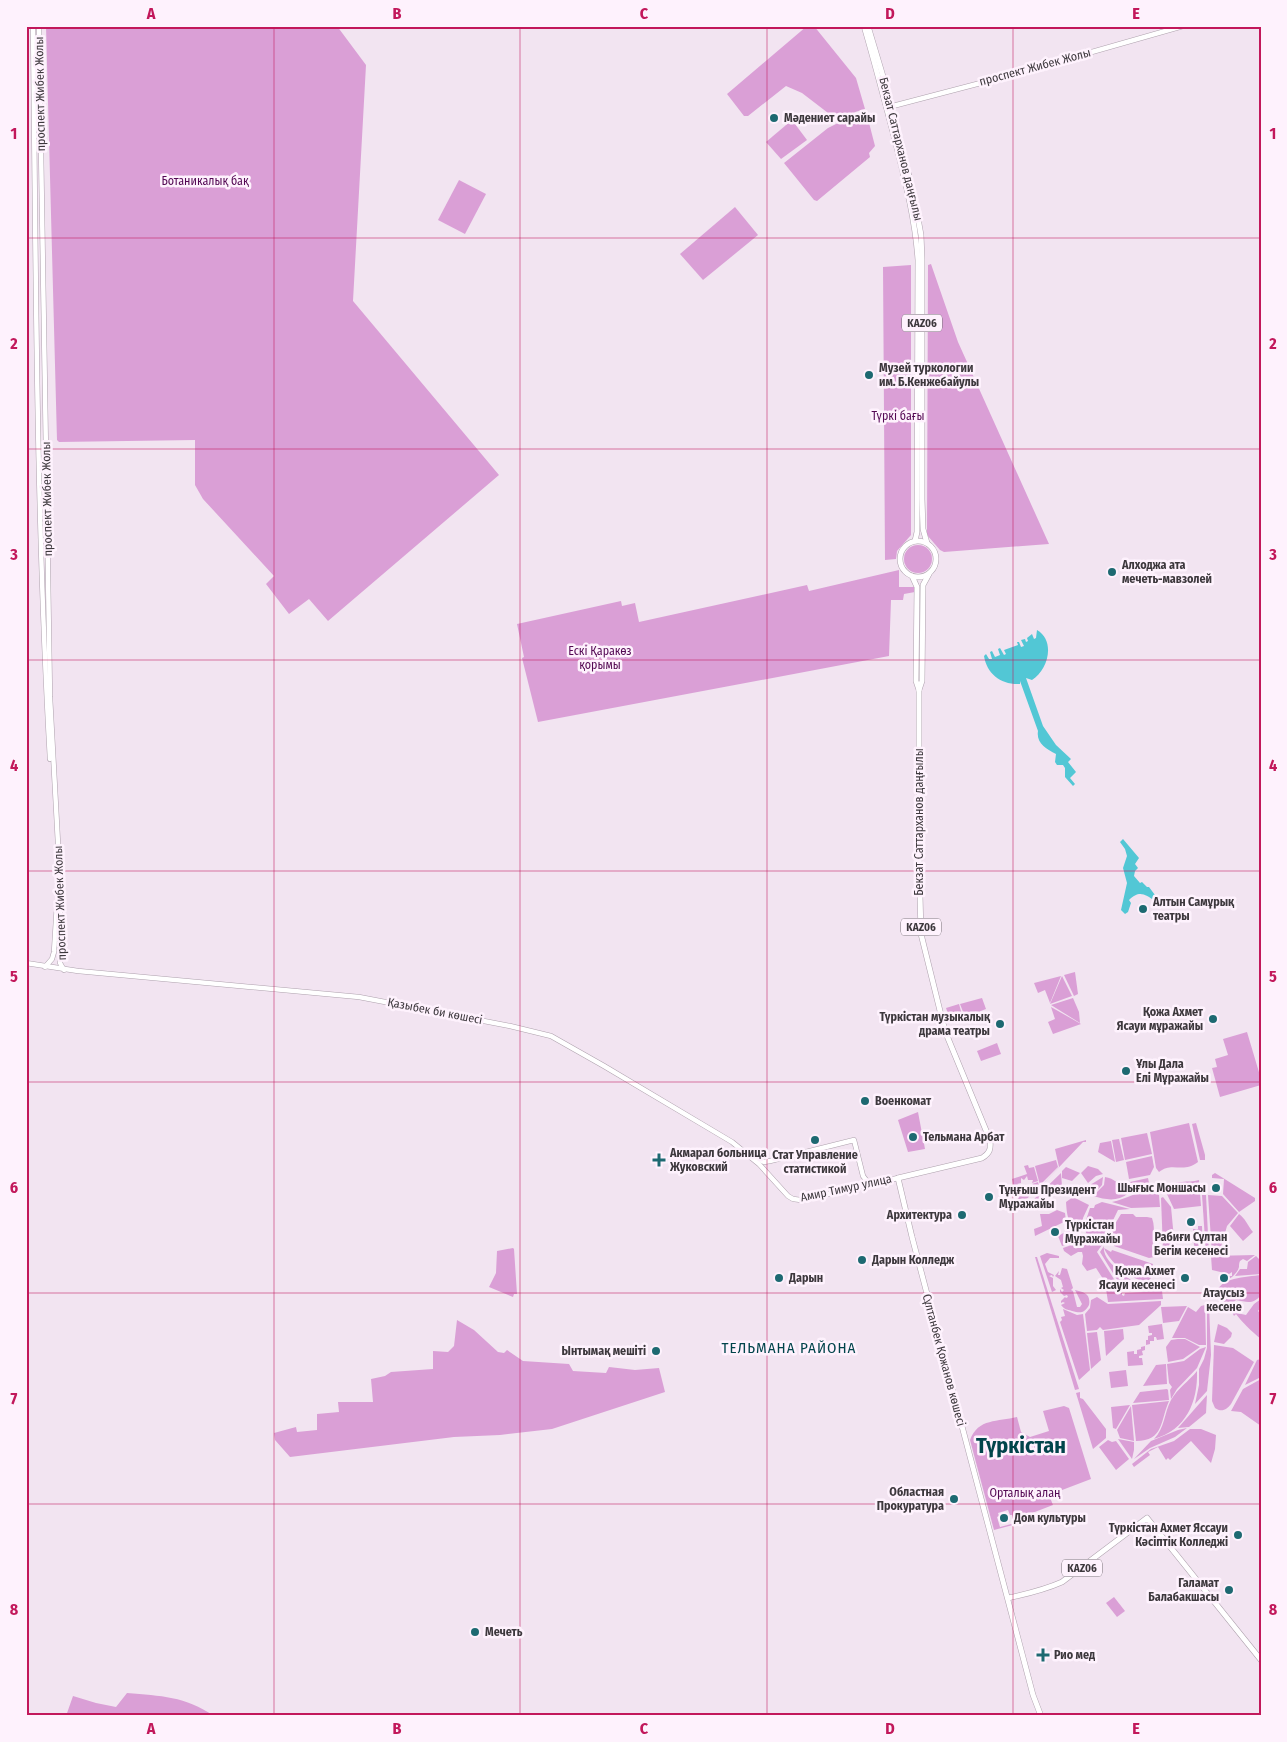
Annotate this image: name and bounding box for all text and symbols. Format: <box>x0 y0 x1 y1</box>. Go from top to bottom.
text: A <box>146 4 156 23</box>
text: B <box>393 4 402 23</box>
text: C <box>640 4 649 23</box>
text: D <box>885 4 895 23</box>
text: E <box>1132 4 1140 23</box>
street label: проспект Жибек Жолы <box>32 36 48 152</box>
street label: проспект Жибек Жолы <box>978 45 1092 89</box>
street label: Бекзат Саттарханов даңғылы <box>876 76 926 222</box>
place label: Мәдениет сарайы <box>784 111 875 125</box>
marker: Мәдениет сарайы <box>768 112 780 124</box>
text: 1 <box>11 124 17 143</box>
text: 1 <box>1270 124 1276 143</box>
park label: Ботаникалық бақ <box>161 174 249 188</box>
road number: KАZ06 <box>902 314 942 332</box>
text: 2 <box>9 334 18 353</box>
text: 2 <box>1268 334 1277 353</box>
place label: Музей туркологии им. Б.Кенжебайулы <box>879 361 979 389</box>
marker: Музей туркологии им. Б.Кенжебайулы <box>863 369 875 381</box>
park label: Түркі бағы <box>872 409 925 423</box>
street label: проспект Жибек Жолы <box>39 441 55 557</box>
text: 3 <box>9 545 18 564</box>
text: 3 <box>1268 545 1277 564</box>
place label: Алходжа ата мечеть-мавзолей <box>1121 558 1212 586</box>
marker: Алходжа ата мечеть-мавзолей <box>1106 566 1118 578</box>
park label: Ескі Қаракөз қорымы <box>568 644 632 672</box>
street label: Бекзат Саттарханов даңғылы <box>912 748 926 896</box>
text: 4 <box>10 756 18 775</box>
text: 4 <box>1269 756 1277 775</box>
street label: проспект Жибек Жолы <box>51 845 69 961</box>
place label: Алтын Самұрық театры <box>1152 895 1235 923</box>
marker: Алтын Самұрық театры <box>1137 903 1149 915</box>
road number: KАZ06 <box>901 919 941 936</box>
text: 5 <box>10 967 18 986</box>
text: 5 <box>1269 967 1277 986</box>
street label: Қазыбек би көшесі <box>386 995 484 1027</box>
place label: Қожа Ахмет Ясауи мұражайы <box>1117 1005 1204 1033</box>
place label: Түркістан музыкалық драма театры <box>879 1010 991 1038</box>
marker: Қожа Ахмет Ясауи мұражайы <box>1207 1013 1219 1025</box>
marker: Түркістан музыкалық драма театры <box>994 1018 1006 1030</box>
place label: Ұлы Дала Елі Мұражайы <box>1135 1057 1209 1085</box>
marker: Ұлы Дала Елі Мұражайы <box>1120 1065 1132 1077</box>
place label: Военкомат <box>875 1094 932 1108</box>
marker: Военкомат <box>859 1095 871 1107</box>
place label: Тельмана Арбат <box>923 1130 1005 1144</box>
marker: Тельмана Арбат <box>907 1131 919 1143</box>
marker: Стат Управление статистикой <box>809 1134 821 1146</box>
place label: Акмарал больница Жуковский <box>669 1146 767 1174</box>
place label: Стат Управление статистикой <box>772 1148 858 1176</box>
marker: Акмарал больница Жуковский <box>652 1153 666 1167</box>
street label: Амир Тимур улица <box>799 1171 893 1204</box>
text: 6 <box>10 1178 18 1197</box>
text: 6 <box>1269 1178 1277 1197</box>
place label: Шығыс Моншасы <box>1117 1181 1206 1195</box>
marker: Шығыс Моншасы <box>1210 1182 1222 1194</box>
place label: Тұңғыш Президент Мұражайы <box>999 1183 1097 1211</box>
marker: Тұңғыш Президент Мұражайы <box>983 1191 995 1203</box>
place label: Архитектура <box>886 1208 952 1222</box>
marker: Архитектура <box>956 1209 968 1221</box>
marker: Рабиғи Сұлтан Бегім кесенесі <box>1185 1216 1197 1228</box>
place label: Түркістан Мұражайы <box>1065 1218 1120 1246</box>
marker: Түркістан Мұражайы <box>1049 1226 1061 1238</box>
place label: Рабиғи Сұлтан Бегім кесенесі <box>1154 1230 1228 1258</box>
place label: Дарын Колледж <box>871 1253 955 1267</box>
marker: Дарын Колледж <box>856 1254 868 1266</box>
place label: Қожа Ахмет Ясауи кесенесі <box>1099 1264 1176 1292</box>
place label: Дарын <box>788 1271 823 1285</box>
marker: Дарын <box>773 1272 785 1284</box>
marker: Қожа Ахмет Ясауи кесенесі <box>1179 1272 1191 1284</box>
marker: Атаусыз кесене <box>1218 1272 1230 1284</box>
place label: Атаусыз кесене <box>1202 1286 1245 1314</box>
street label: Сұлтанбек Қожанов көшесі <box>920 1292 968 1428</box>
district label: ТЕЛЬМАНА РАЙОНА <box>722 1339 856 1357</box>
place label: Ынтымақ мешіті <box>562 1344 646 1358</box>
marker: Ынтымақ мешіті <box>650 1345 662 1357</box>
text: 7 <box>11 1389 18 1408</box>
text: 7 <box>1270 1389 1277 1408</box>
district label: Түркістан <box>976 1432 1066 1459</box>
place label: Областная Прокуратура <box>877 1485 944 1513</box>
park label: Орталық алаң <box>990 1486 1061 1500</box>
marker: Областная Прокуратура <box>948 1493 960 1505</box>
place label: Дом культуры <box>1013 1511 1086 1525</box>
marker: Дом культуры <box>998 1512 1010 1524</box>
place label: Түркістан Ахмет Яссауи Кәсіптік Колледжі <box>1109 1521 1228 1549</box>
marker: Түркістан Ахмет Яссауи Кәсіптік Колледжі <box>1232 1529 1244 1541</box>
road number: KАZ06 <box>1062 1560 1102 1576</box>
place label: Галамат Балабакшасы <box>1148 1576 1220 1604</box>
marker: Галамат Балабакшасы <box>1223 1584 1235 1596</box>
text: 8 <box>10 1600 19 1619</box>
text: 8 <box>1269 1600 1278 1619</box>
place label: Мечеть <box>485 1625 523 1639</box>
marker: Мечеть <box>469 1626 481 1638</box>
marker: Рио мед <box>1036 1648 1050 1662</box>
place label: Рио мед <box>1054 1648 1095 1662</box>
text: A <box>146 1719 156 1738</box>
text: B <box>393 1719 402 1738</box>
text: C <box>640 1719 649 1738</box>
text: D <box>885 1719 895 1738</box>
text: E <box>1132 1719 1140 1738</box>

